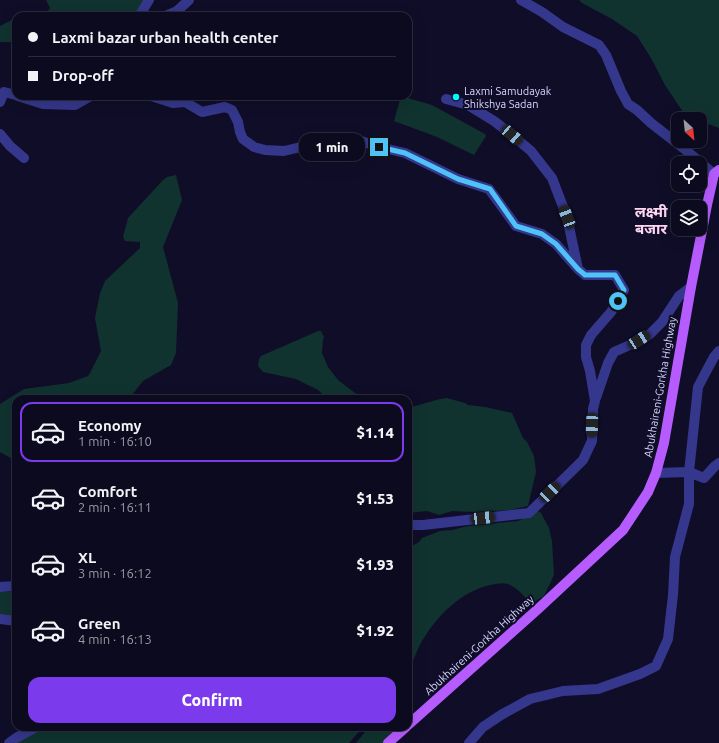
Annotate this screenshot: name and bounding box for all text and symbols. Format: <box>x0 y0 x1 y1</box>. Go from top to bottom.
text: Laxmi bazar urban health center <box>52 29 278 46</box>
text: Drop-off <box>52 67 114 84</box>
place label: Laxmi Samudayak Shikshya Sadan <box>464 85 552 110</box>
marker: Laxmi Samudayak Shikshya Sadan <box>451 92 461 102</box>
north arrow <box>671 112 707 148</box>
map controls <box>671 112 707 236</box>
car <box>499 123 525 147</box>
callout: 1 min <box>299 133 365 161</box>
route end <box>370 138 388 156</box>
text: 1 min <box>315 140 349 154</box>
button: locate <box>671 156 707 192</box>
button: layers <box>671 200 707 236</box>
district label: लक्ष्मी बजार <box>635 203 668 237</box>
car <box>557 204 577 230</box>
route start <box>609 292 627 310</box>
street label: Abukhaireni-Gorkha Highway <box>642 315 678 458</box>
car <box>626 328 652 352</box>
car <box>586 413 598 437</box>
icon: car <box>30 414 66 450</box>
text: Economy <box>78 417 142 434</box>
text: $1.14 <box>356 424 394 441</box>
text: 1 min · 16:10 <box>78 434 152 448</box>
car <box>537 479 563 505</box>
icon: car <box>30 480 66 516</box>
text: Comfort <box>78 483 137 500</box>
text: $1.53 <box>356 490 394 507</box>
text: 2 min · 16:11 <box>78 500 152 514</box>
car <box>470 511 496 525</box>
icon: car <box>30 546 66 582</box>
text: XL <box>78 549 96 566</box>
text: $1.93 <box>356 556 394 573</box>
text: 3 min · 16:12 <box>78 566 152 580</box>
street label: Abukhaireni-Gorkha Highway <box>422 592 537 697</box>
icon: car <box>30 612 66 648</box>
text: Green <box>78 615 120 632</box>
text: $1.92 <box>356 622 394 639</box>
text: 4 min · 16:13 <box>78 632 152 646</box>
button: Confirm <box>28 677 396 723</box>

